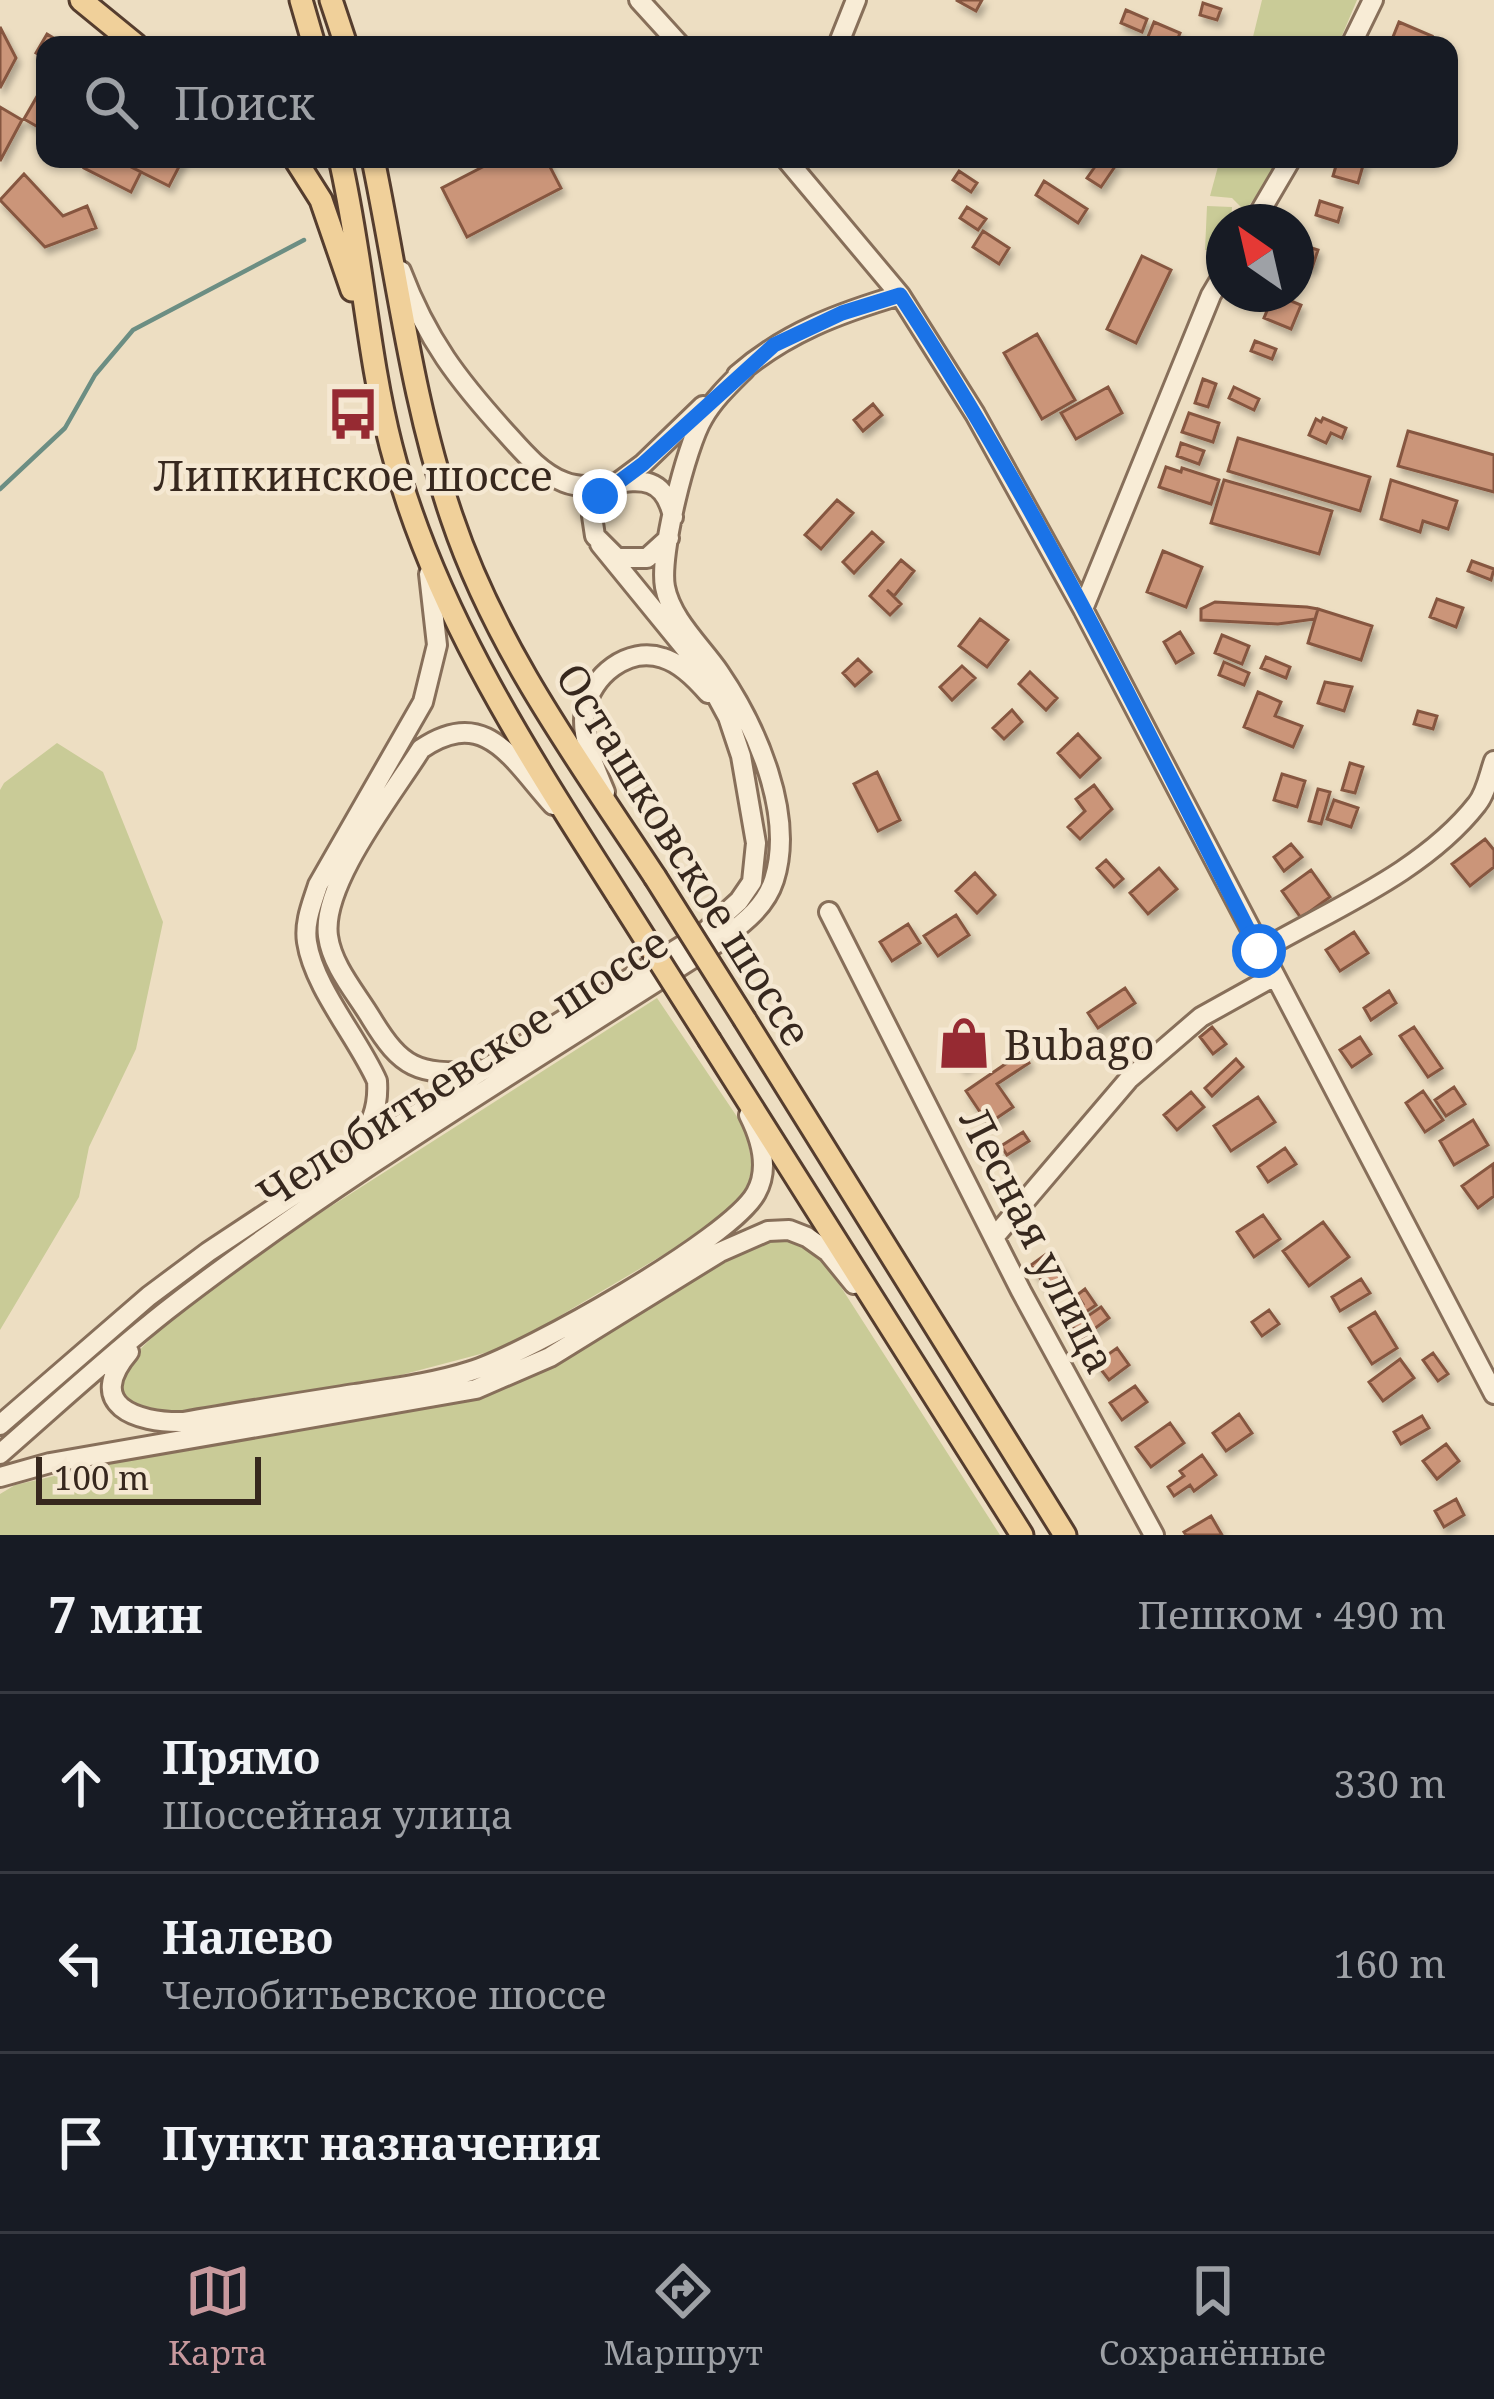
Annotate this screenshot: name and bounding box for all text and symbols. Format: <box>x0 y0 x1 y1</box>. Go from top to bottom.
search box <box>36 36 1458 168</box>
icon: search <box>78 69 144 135</box>
text: Поиск <box>174 72 315 133</box>
north arrow <box>1206 204 1314 312</box>
bus stop icon: Липкинское шоссе <box>324 385 382 443</box>
place label: Липкинское шоссе <box>153 446 553 503</box>
route end <box>573 469 627 523</box>
street label: Осташковское шоссе <box>544 652 826 1056</box>
street label: Челобитьевское шоссе <box>246 913 678 1221</box>
route start <box>1232 924 1286 978</box>
shop icon: Bubago <box>935 1014 993 1072</box>
place label: Bubago <box>1004 1015 1154 1072</box>
street label: Лесная улица <box>948 1098 1130 1382</box>
scale bar <box>36 1451 261 1504</box>
text: 100 m <box>54 1455 149 1500</box>
text: 7 мин <box>48 1578 203 1648</box>
text: Пешком · 490 m <box>1137 1587 1446 1640</box>
text: Прямо <box>162 1726 320 1787</box>
icon: ahead <box>48 1750 114 1816</box>
text: 330 m <box>1334 1756 1446 1809</box>
text: Шоссейная улица <box>162 1787 513 1840</box>
text: Налево <box>162 1906 333 1967</box>
icon: left <box>48 1930 114 1996</box>
text: 160 m <box>1334 1936 1446 1989</box>
text: Челобитьевское шоссе <box>162 1967 606 2020</box>
icon: arrive <box>48 2110 114 2176</box>
text: Пункт назначения <box>162 2112 601 2173</box>
tab: Карта <box>168 2258 267 2375</box>
tab: Маршрут <box>603 2258 763 2375</box>
tab: Сохранённые <box>1099 2258 1326 2375</box>

